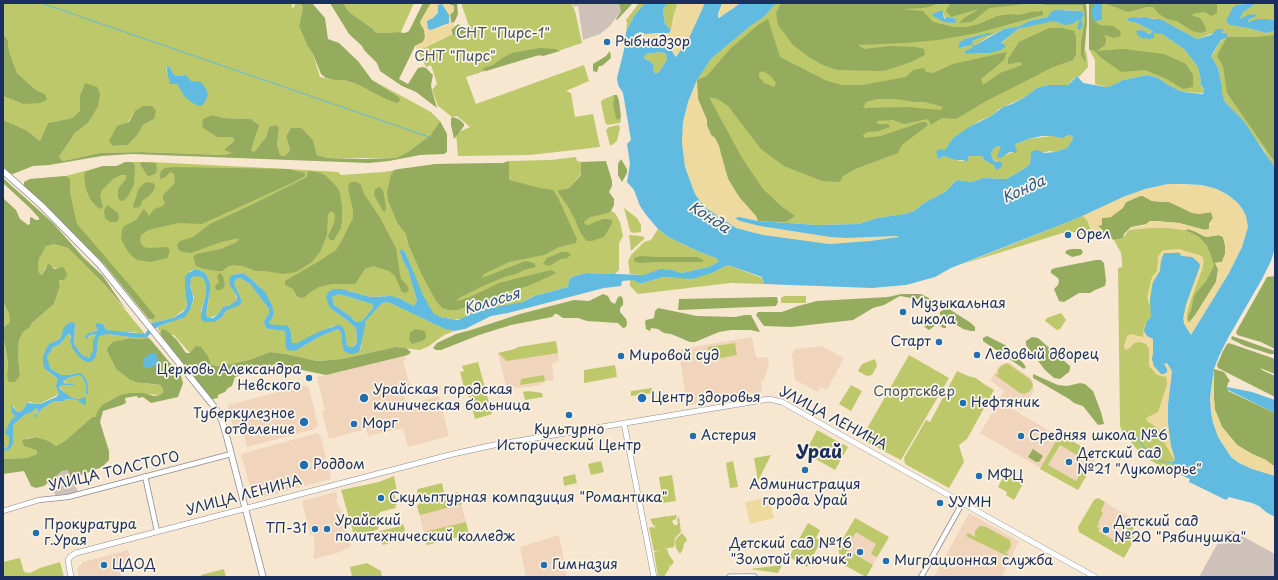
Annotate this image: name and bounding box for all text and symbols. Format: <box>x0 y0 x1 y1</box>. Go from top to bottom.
park label: СНТ "Пирс-1" <box>456 26 550 42</box>
place label: Рыбнадзор <box>615 34 690 50</box>
marker: Рыбнадзор <box>602 37 612 47</box>
park label: СНТ "Пирс" <box>414 49 496 65</box>
water label: Конда <box>1000 172 1048 208</box>
water label: Конда <box>685 198 733 238</box>
place label: Орел <box>1076 227 1110 243</box>
marker: Орел <box>1063 230 1073 240</box>
water label: Колосья <box>462 285 522 319</box>
place label: Музыкальная школа <box>911 296 1006 328</box>
marker: Музыкальная школа <box>898 307 908 317</box>
place label: Старт <box>891 334 931 350</box>
marker: Старт <box>934 337 944 347</box>
place label: Ледовый дворец <box>985 347 1099 363</box>
place label: Мировой суд <box>629 348 719 364</box>
marker: Ледовый дворец <box>972 350 982 360</box>
marker: Мировой суд <box>616 351 626 361</box>
place label: Церковь Александра Невского <box>157 362 301 394</box>
marker: Церковь Александра Невского <box>304 373 314 383</box>
place label: Урайская городская клиническая больница <box>373 382 530 414</box>
street label: УЛИЦА ЛЕНИНА <box>776 384 890 454</box>
park label: Спортсквер <box>873 384 955 400</box>
place label: Центр здоровья <box>651 390 761 406</box>
marker: Урайская городская клиническая больница <box>358 392 370 404</box>
marker: Центр здоровья <box>636 392 648 404</box>
place label: Нефтяник <box>971 395 1040 411</box>
marker: Нефтяник <box>958 398 968 408</box>
place label: Туберкулезное отделение <box>193 406 295 438</box>
marker: Культурно Исторический Центр <box>564 410 574 420</box>
marker: Туберкулезное отделение <box>298 416 310 428</box>
place label: Морг <box>362 416 397 432</box>
marker: Морг <box>349 419 359 429</box>
place label: Культурно Исторический Центр <box>497 422 641 454</box>
place label: Астерия <box>701 428 757 444</box>
place label: Средняя школа №6 <box>1029 428 1168 444</box>
marker: Астерия <box>688 431 698 441</box>
marker: Средняя школа №6 <box>1016 431 1026 441</box>
district label: Урай <box>796 442 842 464</box>
place label: Детский сад №21 "Лукоморье" <box>1077 446 1202 478</box>
street label: УЛИЦА ТОЛСТОГО <box>47 449 181 495</box>
place label: Роддом <box>313 457 365 473</box>
marker: Детский сад №21 "Лукоморье" <box>1064 457 1074 467</box>
marker: Роддом <box>298 459 310 471</box>
marker: Администрация города Урай <box>800 465 810 475</box>
place label: МФЦ <box>987 468 1023 484</box>
marker: МФЦ <box>974 471 984 481</box>
street label: УЛИЦА ЛЕНИНА <box>184 472 304 520</box>
place label: Администрация города Урай <box>749 477 861 510</box>
place label: Скульптурная компазиция "Романтика" <box>389 490 668 506</box>
marker: Скульптурная компазиция "Романтика" <box>376 493 386 503</box>
place label: УУМН <box>948 495 992 511</box>
marker: УУМН <box>935 498 945 508</box>
place label: Урайский политехнический колледж <box>335 513 515 546</box>
place label: Детский сад №20 "Рябинушка" <box>1114 514 1246 546</box>
place label: Прокуратура г.Урая <box>44 517 136 550</box>
place label: ТП-31 <box>265 521 307 537</box>
marker: ТП-31 <box>310 524 320 534</box>
marker: Урайский политехнический колледж <box>322 524 332 534</box>
marker: Детский сад №20 "Рябинушка" <box>1101 525 1111 535</box>
marker: Прокуратура г.Урая <box>31 528 41 538</box>
place label: Детский сад №16 "Золотой ключик" <box>729 536 852 568</box>
marker: Детский сад №16 "Золотой ключик" <box>855 547 865 557</box>
place label: Миграционная служба <box>894 553 1053 569</box>
marker: Миграционная служба <box>881 556 891 566</box>
place label: ЦДОД <box>112 557 156 573</box>
place label: Гимназия <box>552 557 618 573</box>
marker: ЦДОД <box>99 560 109 570</box>
marker: Гимназия <box>539 560 549 570</box>

